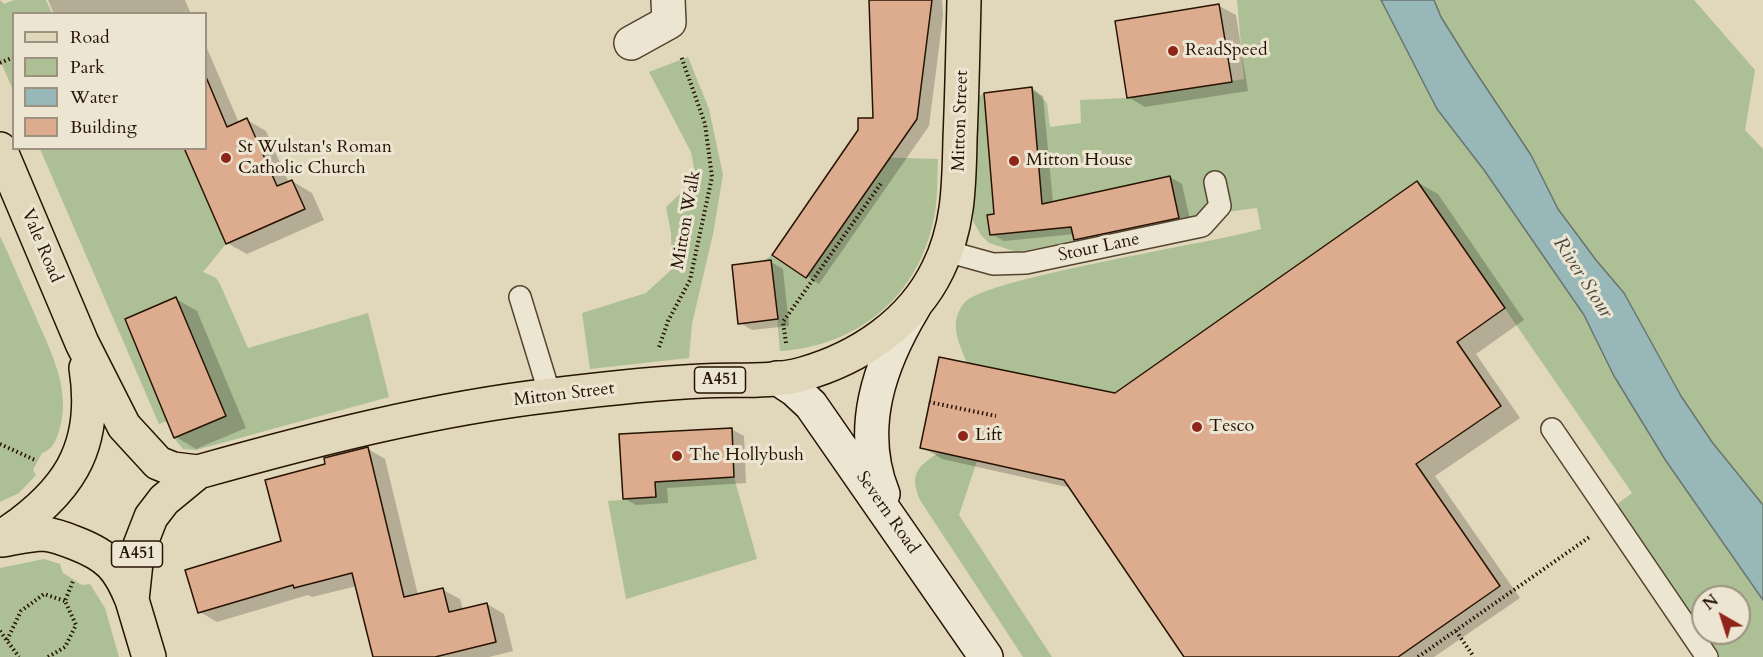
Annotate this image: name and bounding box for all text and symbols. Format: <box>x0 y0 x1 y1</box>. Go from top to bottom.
legend <box>12 12 207 150</box>
text: Road <box>70 25 110 50</box>
place label: ReadSpeed <box>1185 40 1268 62</box>
marker: ReadSpeed <box>1166 44 1180 58</box>
text: Park <box>70 55 105 80</box>
street label: Mitton Street <box>948 70 974 172</box>
text: Water <box>70 85 118 110</box>
text: Building <box>70 115 137 140</box>
place label: St Wulstan's Roman Catholic Church <box>238 137 392 180</box>
place label: Mitton House <box>1026 150 1133 172</box>
marker: St Wulstan's Roman Catholic Church <box>219 151 233 165</box>
marker: Mitton House <box>1007 154 1021 168</box>
street label: Mitton Walk <box>668 169 706 271</box>
street label: Vale Road <box>16 206 66 286</box>
street label: Stour Lane <box>1056 229 1142 267</box>
water label: River Stour <box>1547 233 1617 323</box>
road number: A451 <box>694 367 746 393</box>
street label: Mitton Street <box>512 378 616 412</box>
place label: Tesco <box>1209 416 1254 438</box>
marker: Tesco <box>1190 420 1204 434</box>
place label: Lift <box>975 425 1002 447</box>
marker: Lift <box>956 429 970 443</box>
place label: The Hollybush <box>689 445 804 467</box>
marker: The Hollybush <box>670 449 684 463</box>
street label: Severn Road <box>851 468 923 558</box>
road number: A451 <box>112 541 162 567</box>
north arrow <box>1691 585 1751 645</box>
text: N <box>1699 590 1723 615</box>

